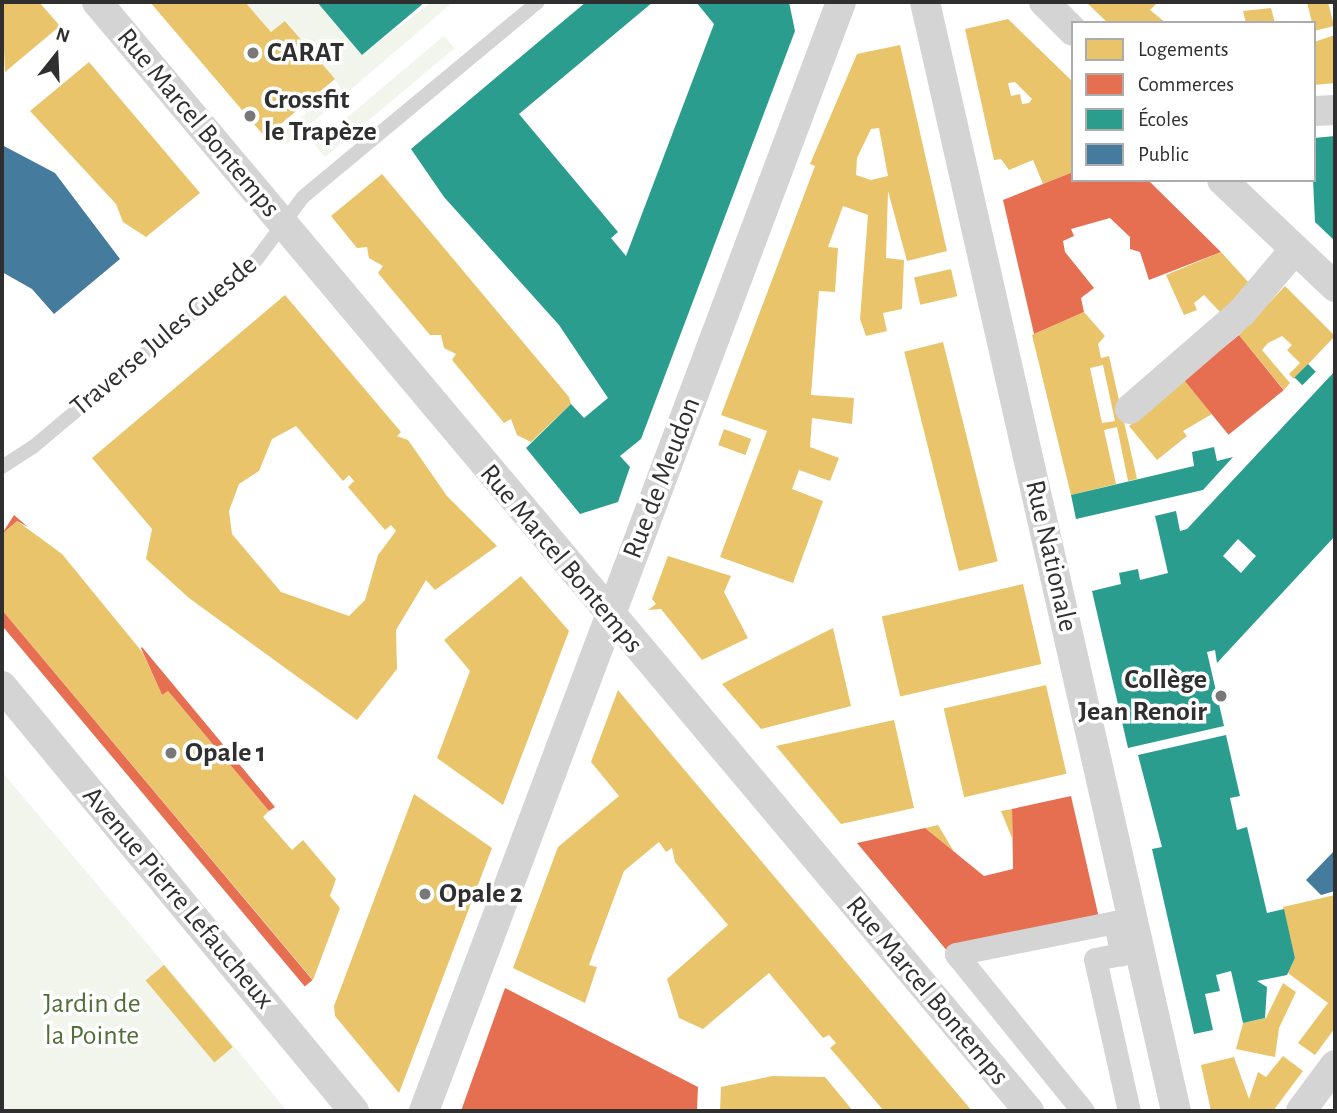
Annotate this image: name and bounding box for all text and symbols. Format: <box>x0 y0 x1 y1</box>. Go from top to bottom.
north arrow <box>21 21 91 91</box>
legend <box>1071 21 1316 182</box>
street label: Rue Marcel Bontemps <box>109 22 287 224</box>
text: N <box>53 24 72 47</box>
place label: CARAT <box>267 36 344 70</box>
text: Logements <box>1138 39 1228 60</box>
marker: CARAT <box>245 45 261 61</box>
text: Commerces <box>1138 74 1234 95</box>
place label: Crossfit le Trapèze <box>264 83 377 149</box>
marker: Crossfit le Trapèze <box>242 108 258 124</box>
text: Écoles <box>1138 109 1189 130</box>
text: Public <box>1138 144 1188 165</box>
street label: Traverse Jules Guesde <box>64 248 264 424</box>
street label: Rue de Meudon <box>616 393 708 563</box>
street label: Rue Marcel Bontemps <box>472 458 650 660</box>
street label: Rue Nationale <box>1017 477 1085 635</box>
place label: Collège Jean Renoir <box>1078 663 1207 729</box>
marker: Collège Jean Renoir <box>1213 688 1229 704</box>
place label: Opale 1 <box>185 736 266 770</box>
marker: Opale 1 <box>163 745 179 761</box>
street label: Avenue Pierre Lefaucheux <box>75 780 281 1016</box>
place label: Opale 2 <box>439 877 523 911</box>
marker: Opale 2 <box>417 886 433 902</box>
street label: Rue Marcel Bontemps <box>838 890 1016 1092</box>
park label: Jardin de la Pointe <box>43 987 141 1053</box>

